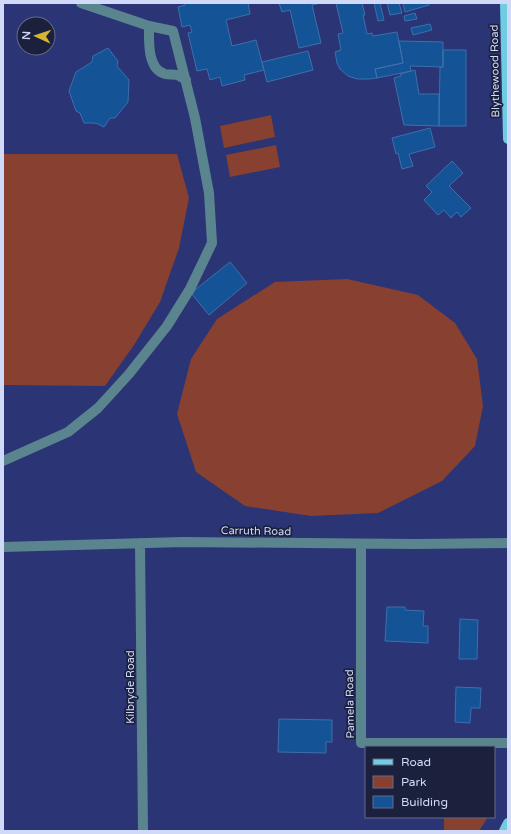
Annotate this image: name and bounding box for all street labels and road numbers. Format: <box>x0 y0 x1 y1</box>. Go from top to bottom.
street label: Blythewood Road <box>488 24 502 118</box>
street label: Carruth Road <box>221 524 291 538</box>
street label: Kilbryde Road <box>124 650 137 724</box>
street label: Pamela Road <box>343 669 357 739</box>

